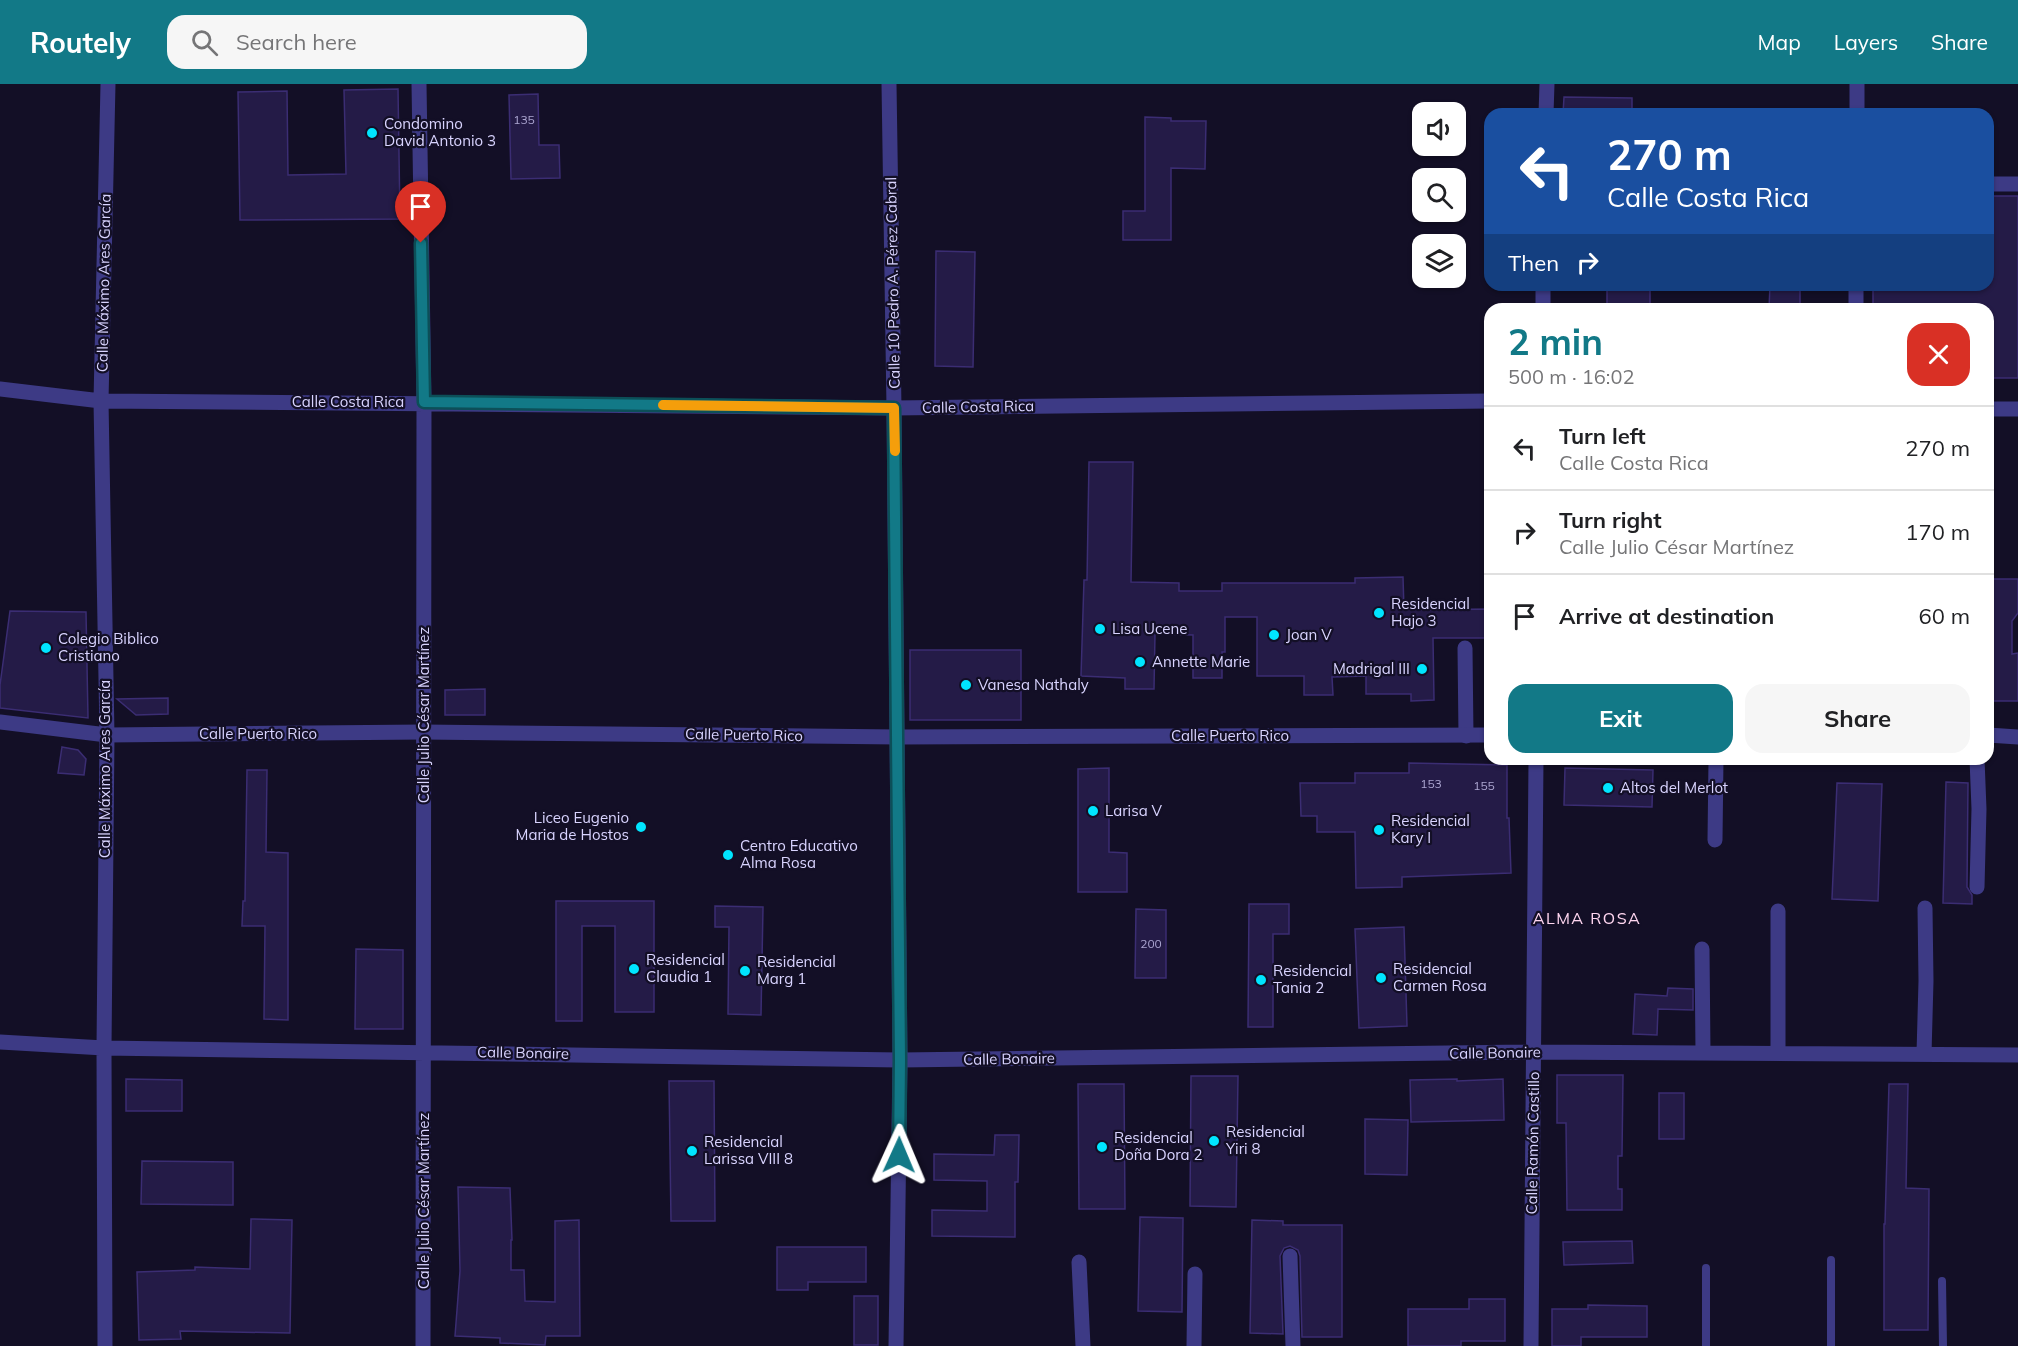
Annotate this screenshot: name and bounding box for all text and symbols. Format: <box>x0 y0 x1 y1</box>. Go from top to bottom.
search box <box>167 15 587 69</box>
text: Routely <box>30 25 131 60</box>
icon: search <box>188 26 221 59</box>
text: Search here <box>236 28 357 56</box>
text: Map <box>1758 29 1801 55</box>
text: Layers <box>1834 29 1898 55</box>
text: Share <box>1931 29 1988 55</box>
map controls <box>1412 102 1466 288</box>
button: sound <box>1412 102 1466 156</box>
house number: 135 <box>513 112 535 127</box>
place label: Condomino David Antonio 3 <box>384 114 496 150</box>
marker: Condomino David Antonio 3 <box>365 126 379 140</box>
text: 270 m <box>1607 128 1732 181</box>
icon: left <box>1508 132 1586 210</box>
button: search <box>1412 168 1466 222</box>
street label: Calle 10 Pedro A. Pérez Cabral <box>881 177 904 389</box>
text: Calle Costa Rica <box>1607 180 1809 214</box>
pin <box>395 181 446 243</box>
icon: arrive <box>404 190 437 223</box>
street label: Calle Máximo Ares García <box>92 194 115 372</box>
button: layers <box>1412 234 1466 288</box>
icon: right <box>1571 246 1604 279</box>
text: Then <box>1508 249 1559 277</box>
text: 2 min <box>1508 319 1603 364</box>
button: close <box>1907 323 1970 386</box>
text: 500 m · 16:02 <box>1508 364 1634 389</box>
street label: Calle Costa Rica <box>292 392 404 411</box>
street label: Calle Costa Rica <box>922 396 1034 417</box>
text: Turn left <box>1559 422 1646 450</box>
icon: left <box>1508 432 1541 465</box>
text: 270 m <box>1905 434 1970 462</box>
text: Calle Costa Rica <box>1559 450 1709 475</box>
text: Turn right <box>1559 506 1662 534</box>
icon: right <box>1508 516 1541 549</box>
text: 170 m <box>1905 518 1970 546</box>
text: Calle Julio César Martínez <box>1559 534 1794 559</box>
place label: Residencial Hajo 3 <box>1391 594 1470 630</box>
icon: arrive <box>1508 600 1541 633</box>
text: Arrive at destination <box>1559 602 1774 630</box>
text: 60 m <box>1919 602 1970 630</box>
marker: Residencial Hajo 3 <box>1372 606 1386 620</box>
place label: Lisa Ucene <box>1112 619 1187 638</box>
marker: Lisa Ucene <box>1093 622 1107 636</box>
place label: Joan V <box>1286 625 1332 644</box>
street label: Calle Julio César Martínez <box>414 627 433 803</box>
marker: Joan V <box>1267 628 1281 642</box>
place label: Colegio Biblico Cristiano <box>58 629 159 665</box>
marker: Colegio Biblico Cristiano <box>39 641 53 655</box>
place label: Annette Marie <box>1152 652 1250 671</box>
marker: Annette Marie <box>1133 655 1147 669</box>
place label: Madrigal III <box>1333 659 1410 678</box>
marker: Madrigal III <box>1415 662 1429 676</box>
place label: Vanesa Nathaly <box>978 675 1089 694</box>
marker: Vanesa Nathaly <box>959 678 973 692</box>
street label: Calle Máximo Ares García <box>95 680 114 858</box>
button: Exit <box>1508 684 1733 753</box>
button: Share <box>1745 684 1970 753</box>
street label: Calle Puerto Rico <box>199 724 317 743</box>
street label: Calle Puerto Rico <box>685 724 803 745</box>
street label: Calle Puerto Rico <box>1171 726 1289 745</box>
house number: 153 <box>1420 776 1442 791</box>
house number: 155 <box>1473 778 1495 793</box>
place label: Altos del Merlot <box>1620 778 1728 797</box>
marker: Altos del Merlot <box>1601 781 1615 795</box>
place label: Larisa V <box>1105 801 1163 820</box>
marker: Larisa V <box>1086 804 1100 818</box>
place label: Liceo Eugenio Maria de Hostos <box>516 808 629 844</box>
place label: Residencial Kary I <box>1391 811 1470 847</box>
marker: Liceo Eugenio Maria de Hostos <box>634 820 648 834</box>
marker: Residencial Kary I <box>1372 823 1386 837</box>
place label: Centro Educativo Alma Rosa <box>740 836 858 872</box>
marker: Centro Educativo Alma Rosa <box>721 848 735 862</box>
district label: ALMA ROSA <box>1533 908 1641 928</box>
house number: 200 <box>1140 936 1162 951</box>
place label: Residencial Claudia 1 <box>646 950 725 986</box>
place label: Residencial Marg 1 <box>757 952 836 988</box>
place label: Residencial Carmen Rosa <box>1393 959 1487 995</box>
place label: Residencial Tania 2 <box>1273 961 1352 997</box>
marker: Residencial Claudia 1 <box>627 962 641 976</box>
marker: Residencial Marg 1 <box>738 964 752 978</box>
marker: Residencial Carmen Rosa <box>1374 971 1388 985</box>
marker: Residencial Tania 2 <box>1254 973 1268 987</box>
street label: Calle Bonaire <box>477 1042 569 1063</box>
street label: Calle Bonaire <box>1449 1042 1541 1063</box>
street label: Calle Bonaire <box>963 1048 1055 1069</box>
street label: Calle Ramón Castillo <box>1522 1071 1543 1215</box>
street label: Calle Julio César Martínez <box>414 1113 433 1289</box>
place label: Residencial Yiri 8 <box>1225 1122 1305 1158</box>
position arrow <box>867 1123 931 1187</box>
place label: Residencial Doña Dora 2 <box>1114 1128 1203 1164</box>
place label: Residencial Larissa VIII 8 <box>704 1132 793 1168</box>
marker: Residencial Yiri 8 <box>1207 1134 1221 1148</box>
marker: Residencial Doña Dora 2 <box>1095 1140 1109 1154</box>
marker: Residencial Larissa VIII 8 <box>685 1144 699 1158</box>

